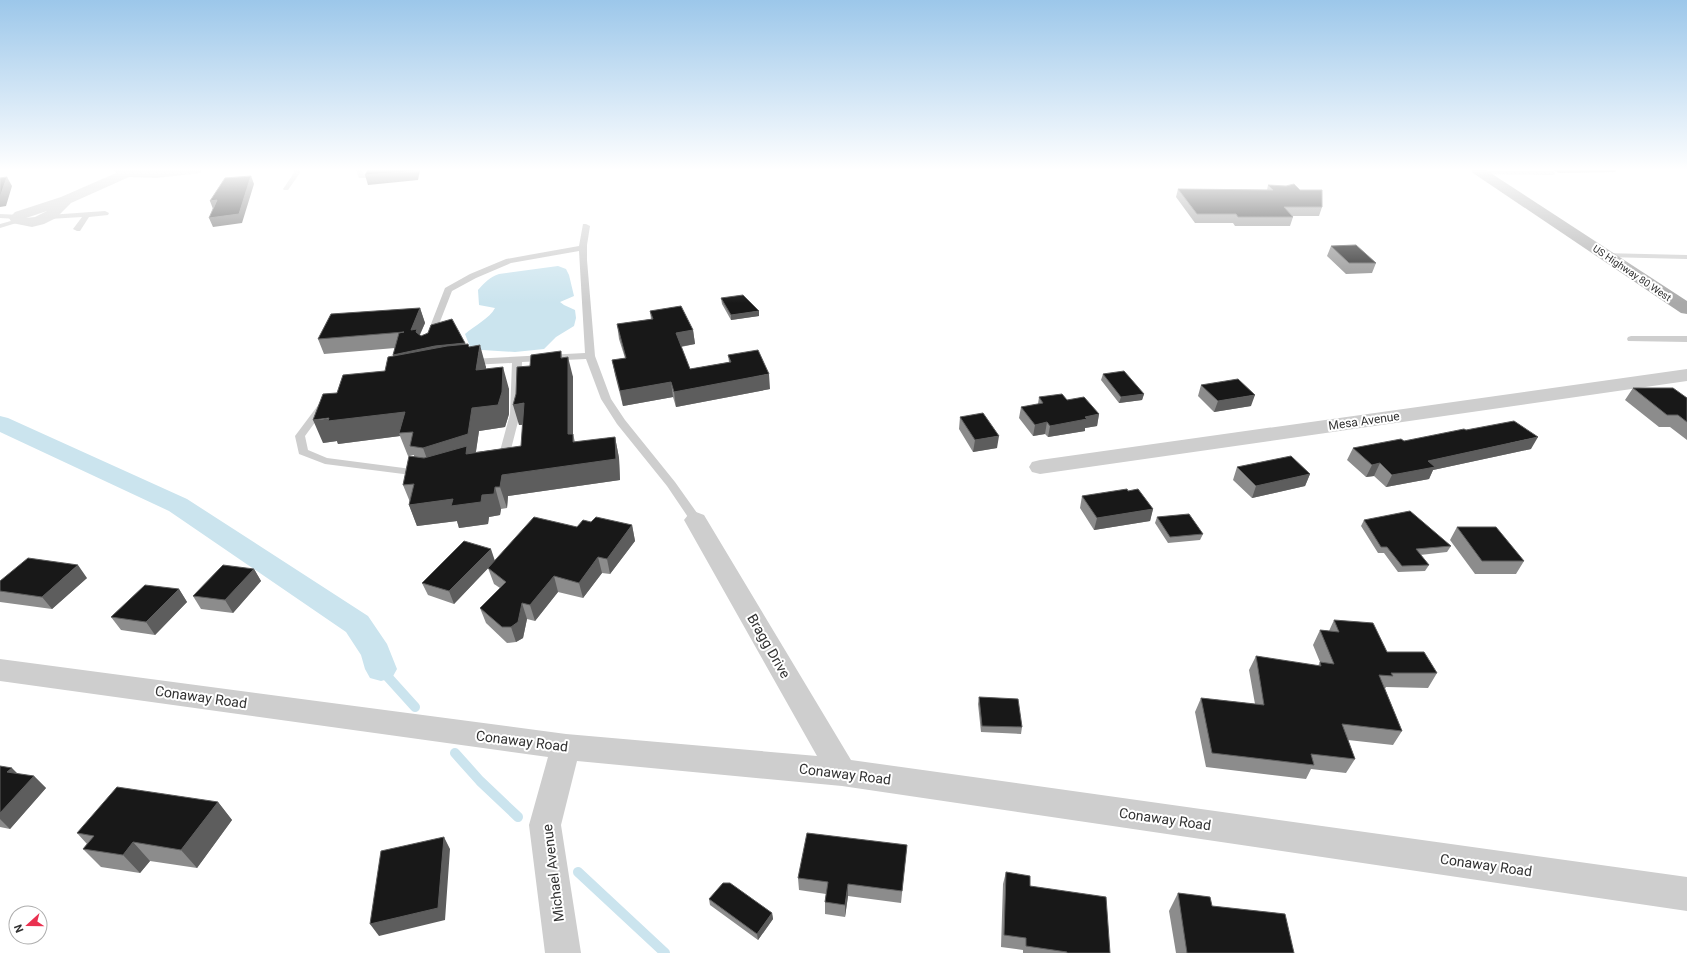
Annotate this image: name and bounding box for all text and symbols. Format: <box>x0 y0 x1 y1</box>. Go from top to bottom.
street label: US Highway 80 West <box>1591 243 1673 303</box>
street label: Mesa Avenue <box>1327 409 1401 433</box>
street label: Bragg Drive <box>744 611 794 681</box>
street label: Conaway Road <box>154 683 248 711</box>
street label: Conaway Road <box>475 727 569 755</box>
street label: Conaway Road <box>798 760 892 788</box>
street label: Conaway Road <box>1118 805 1212 833</box>
street label: Michael Avenue <box>539 823 567 923</box>
street label: Conaway Road <box>1439 851 1533 879</box>
north arrow <box>8 905 48 945</box>
text: N <box>12 922 27 934</box>

